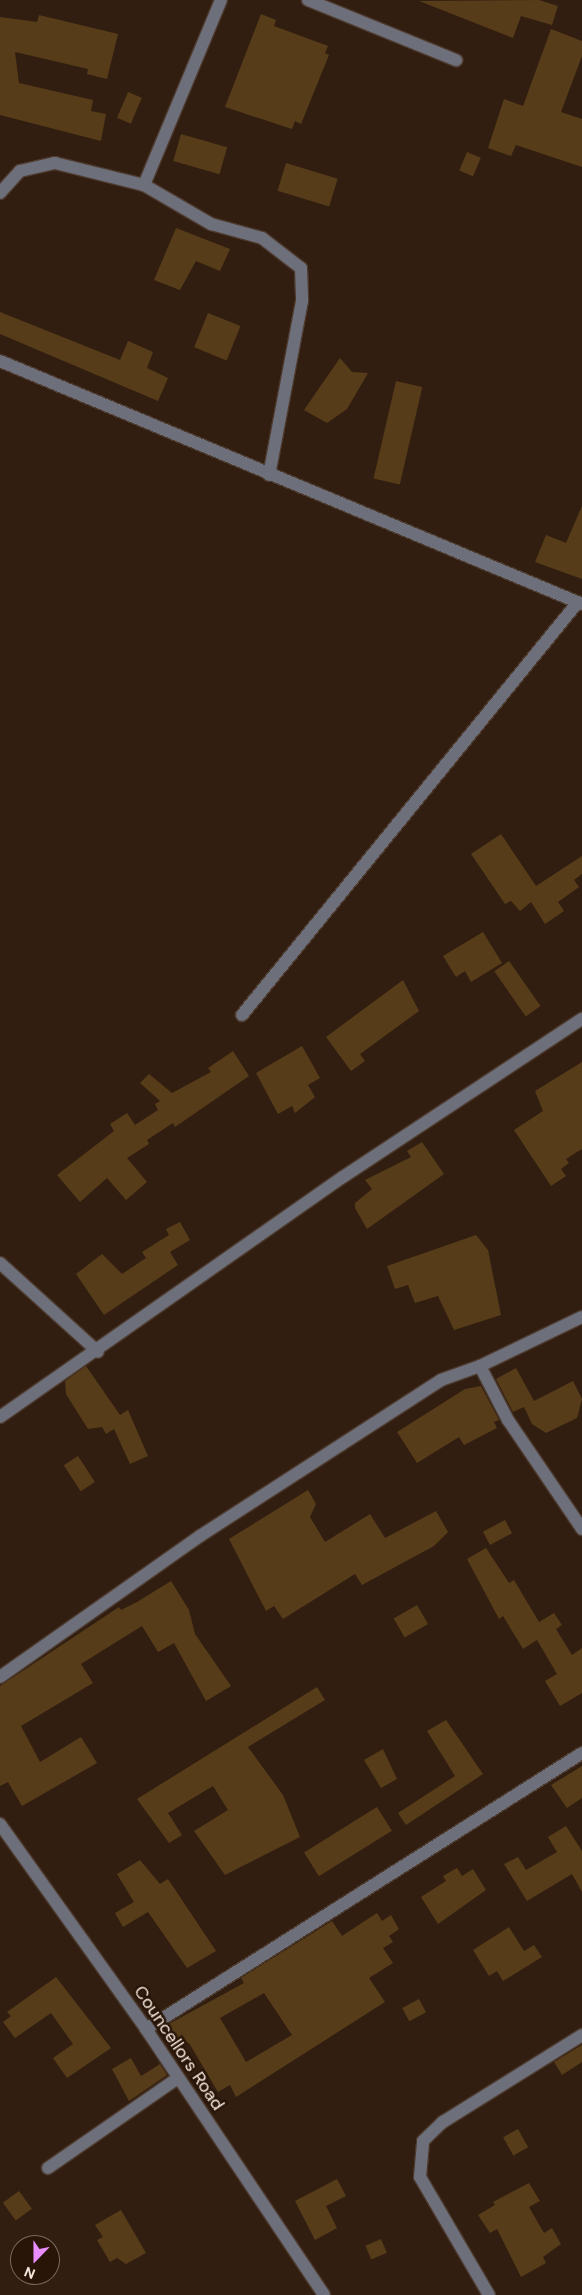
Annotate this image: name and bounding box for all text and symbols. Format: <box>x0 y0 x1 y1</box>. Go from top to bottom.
street label: Councellors Road <box>129 1982 229 2114</box>
north arrow <box>10 2235 60 2285</box>
text: N <box>22 2263 38 2283</box>

